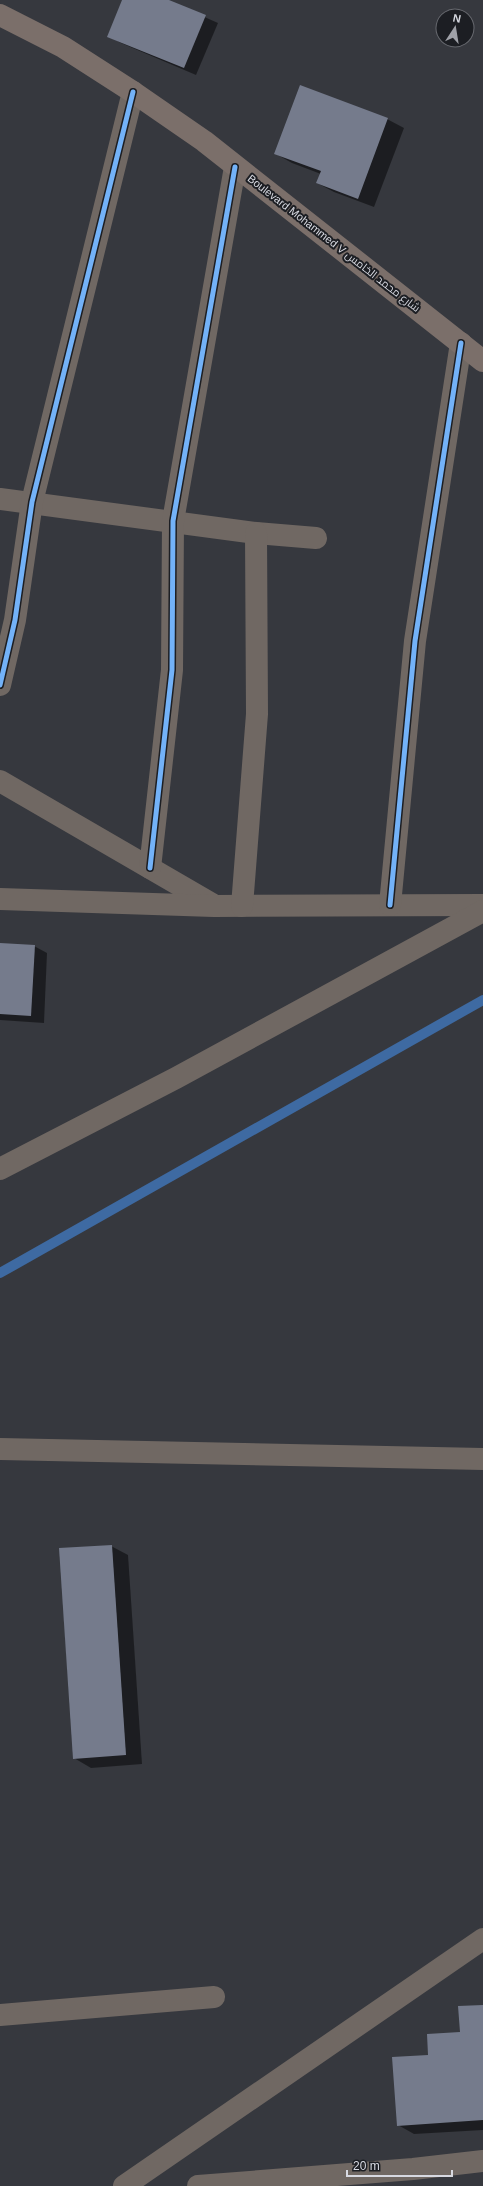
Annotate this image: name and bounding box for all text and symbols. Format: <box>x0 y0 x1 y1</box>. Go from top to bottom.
north arrow <box>435 8 475 48</box>
text: N <box>452 12 462 25</box>
street label: Boulevard Mohammed V شارع محمد الخامس <box>244 172 422 316</box>
scale bar <box>347 2152 452 2178</box>
text: 20 m <box>353 2159 380 2173</box>

